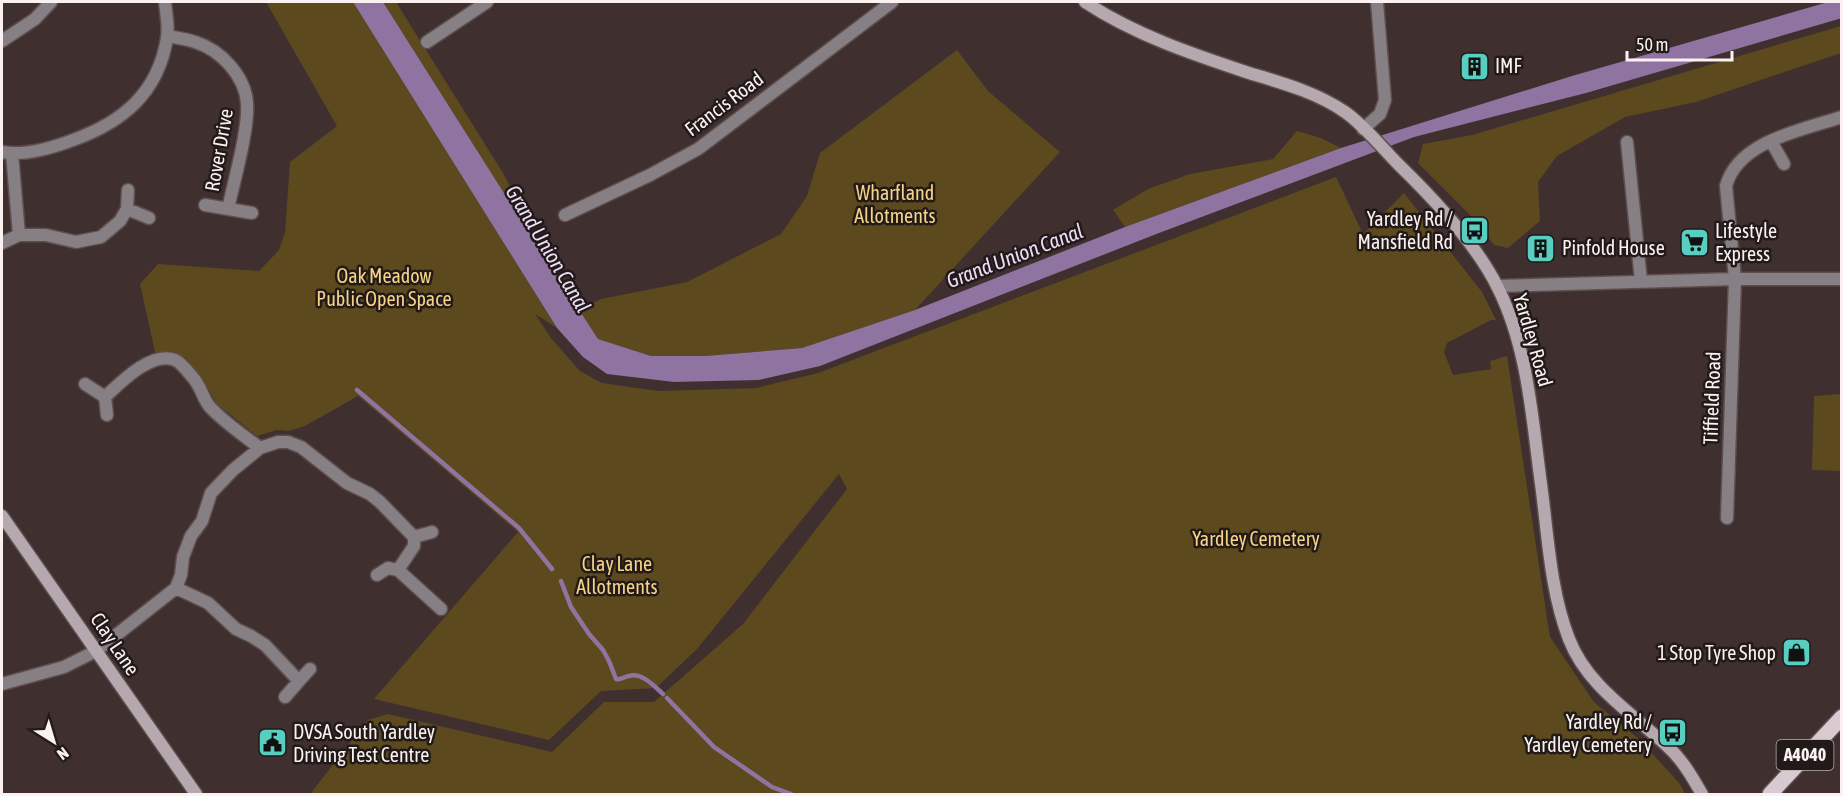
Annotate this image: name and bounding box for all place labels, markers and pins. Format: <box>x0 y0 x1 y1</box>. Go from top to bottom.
building icon: IMF <box>1458 50 1490 82</box>
place label: IMF <box>1495 54 1522 77</box>
place label: Yardley Rd / Mansfield Rd <box>1358 207 1453 253</box>
bus stop icon: Yardley Rd / Mansfield Rd <box>1458 214 1490 246</box>
place label: Lifestyle Express <box>1715 219 1777 265</box>
supermarket icon: Lifestyle Express <box>1678 226 1710 258</box>
building icon: Pinfold House <box>1525 232 1557 264</box>
place label: Pinfold House <box>1562 236 1665 259</box>
shop icon: 1 Stop Tyre Shop <box>1781 637 1813 669</box>
place label: 1 Stop Tyre Shop <box>1657 641 1776 664</box>
place label: Yardley Rd / Yardley Cemetery <box>1524 710 1652 756</box>
bus stop icon: Yardley Rd / Yardley Cemetery <box>1657 717 1689 749</box>
place label: DVSA South Yardley Driving Test Centre <box>293 720 435 766</box>
public building icon: DVSA South Yardley Driving Test Centre <box>256 727 288 759</box>

